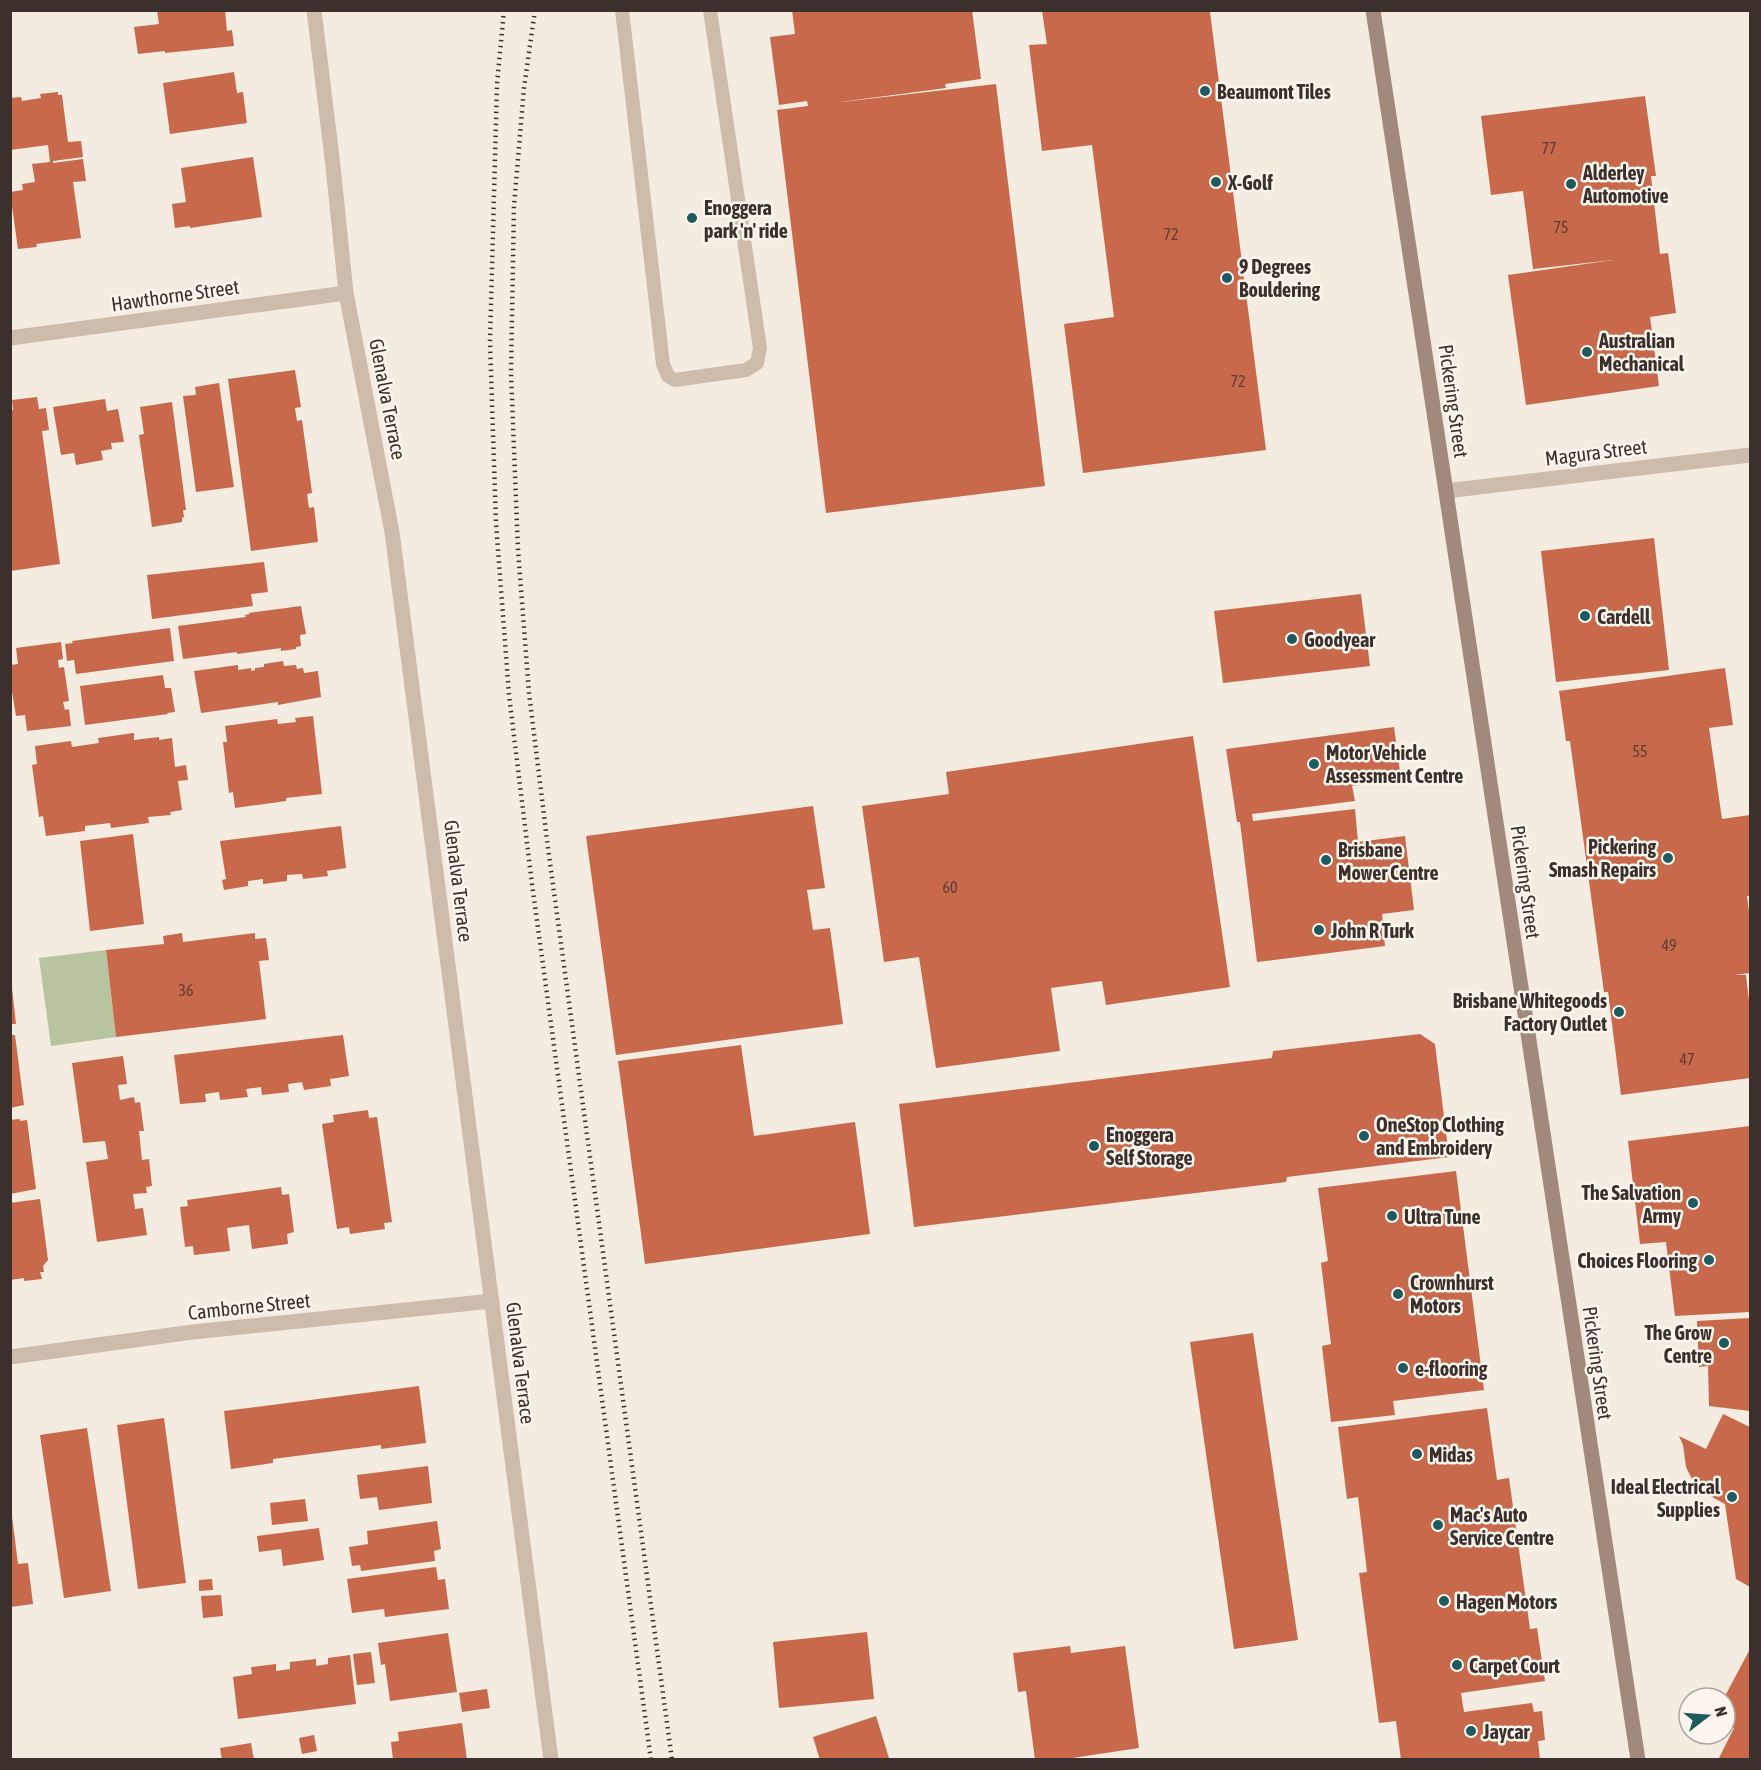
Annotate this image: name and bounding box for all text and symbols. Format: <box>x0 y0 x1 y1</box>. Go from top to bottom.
place label: Beaumont Tiles <box>1217 80 1331 103</box>
marker: Beaumont Tiles <box>1198 84 1212 98</box>
house number: 77 <box>1541 139 1557 157</box>
place label: Alderley Automotive <box>1582 161 1669 207</box>
place label: X-Golf <box>1227 171 1273 194</box>
marker: X-Golf <box>1209 175 1223 189</box>
marker: Alderley Automotive <box>1564 177 1578 191</box>
place label: Enoggera park 'n' ride <box>704 196 788 242</box>
marker: Enoggera park 'n' ride <box>685 211 699 225</box>
house number: 75 <box>1553 218 1569 236</box>
house number: 72 <box>1163 225 1179 243</box>
place label: 9 Degrees Bouldering <box>1239 255 1320 301</box>
marker: 9 Degrees Bouldering <box>1220 271 1234 285</box>
street label: Hawthorne Street <box>110 275 241 315</box>
place label: Australian Mechanical <box>1598 329 1685 375</box>
street label: Glenalva Terrace <box>365 337 411 461</box>
street label: Pickering Street <box>1435 343 1473 459</box>
marker: Australian Mechanical <box>1580 345 1594 359</box>
house number: 72 <box>1230 372 1246 390</box>
street label: Magura Street <box>1544 434 1648 470</box>
place label: Cardell <box>1597 605 1651 628</box>
marker: Cardell <box>1578 609 1592 623</box>
place label: Goodyear <box>1304 628 1376 651</box>
marker: Goodyear <box>1285 632 1299 646</box>
place label: Motor Vehicle Assessment Centre <box>1325 741 1463 787</box>
house number: 55 <box>1632 742 1648 760</box>
marker: Motor Vehicle Assessment Centre <box>1307 757 1321 771</box>
street label: Glenalva Terrace <box>440 819 478 943</box>
street label: Pickering Street <box>1507 824 1545 940</box>
place label: Pickering Smash Repairs <box>1549 835 1656 881</box>
place label: Brisbane Mower Centre <box>1338 838 1439 884</box>
marker: Pickering Smash Repairs <box>1661 851 1675 865</box>
marker: Brisbane Mower Centre <box>1319 853 1333 867</box>
house number: 60 <box>942 878 958 896</box>
place label: John R Turk <box>1330 919 1414 942</box>
marker: John R Turk <box>1312 923 1326 937</box>
house number: 49 <box>1661 936 1677 954</box>
house number: 36 <box>178 981 194 999</box>
place label: Brisbane Whitegoods Factory Outlet <box>1453 989 1607 1035</box>
marker: Brisbane Whitegoods Factory Outlet <box>1612 1005 1626 1019</box>
house number: 47 <box>1679 1050 1695 1068</box>
place label: OneStop Clothing and Embroidery <box>1376 1113 1504 1159</box>
place label: Enoggera Self Storage <box>1106 1123 1192 1169</box>
marker: OneStop Clothing and Embroidery <box>1357 1129 1371 1143</box>
marker: Enoggera Self Storage <box>1087 1139 1101 1153</box>
place label: The Salvation Army <box>1582 1181 1682 1227</box>
marker: The Salvation Army <box>1686 1196 1700 1210</box>
place label: Ultra Tune <box>1404 1205 1481 1228</box>
marker: Ultra Tune <box>1385 1209 1399 1223</box>
place label: Choices Flooring <box>1577 1249 1697 1272</box>
marker: Choices Flooring <box>1702 1253 1716 1267</box>
place label: Crownhurst Motors <box>1410 1271 1494 1317</box>
marker: Crownhurst Motors <box>1391 1287 1405 1301</box>
street label: Camborne Street <box>187 1288 312 1324</box>
street label: Glenalva Terrace <box>502 1301 540 1425</box>
street label: Pickering Street <box>1579 1305 1617 1421</box>
place label: The Grow Centre <box>1644 1321 1712 1367</box>
marker: The Grow Centre <box>1717 1336 1731 1350</box>
place label: e-flooring <box>1415 1357 1488 1380</box>
marker: e-flooring <box>1396 1361 1410 1375</box>
place label: Midas <box>1429 1443 1473 1466</box>
marker: Midas <box>1410 1447 1424 1461</box>
place label: Ideal Electrical Supplies <box>1611 1475 1721 1521</box>
marker: Ideal Electrical Supplies <box>1725 1490 1739 1504</box>
place label: Mac's Auto Service Centre <box>1450 1503 1554 1549</box>
marker: Mac's Auto Service Centre <box>1431 1518 1445 1532</box>
place label: Hagen Motors <box>1456 1590 1557 1613</box>
marker: Hagen Motors <box>1437 1594 1451 1608</box>
place label: Carpet Court <box>1469 1654 1560 1677</box>
marker: Carpet Court <box>1450 1658 1464 1672</box>
north arrow <box>1677 1686 1737 1746</box>
text: N <box>1711 1704 1731 1719</box>
place label: Jaycar <box>1482 1720 1530 1743</box>
marker: Jaycar <box>1464 1724 1478 1738</box>

